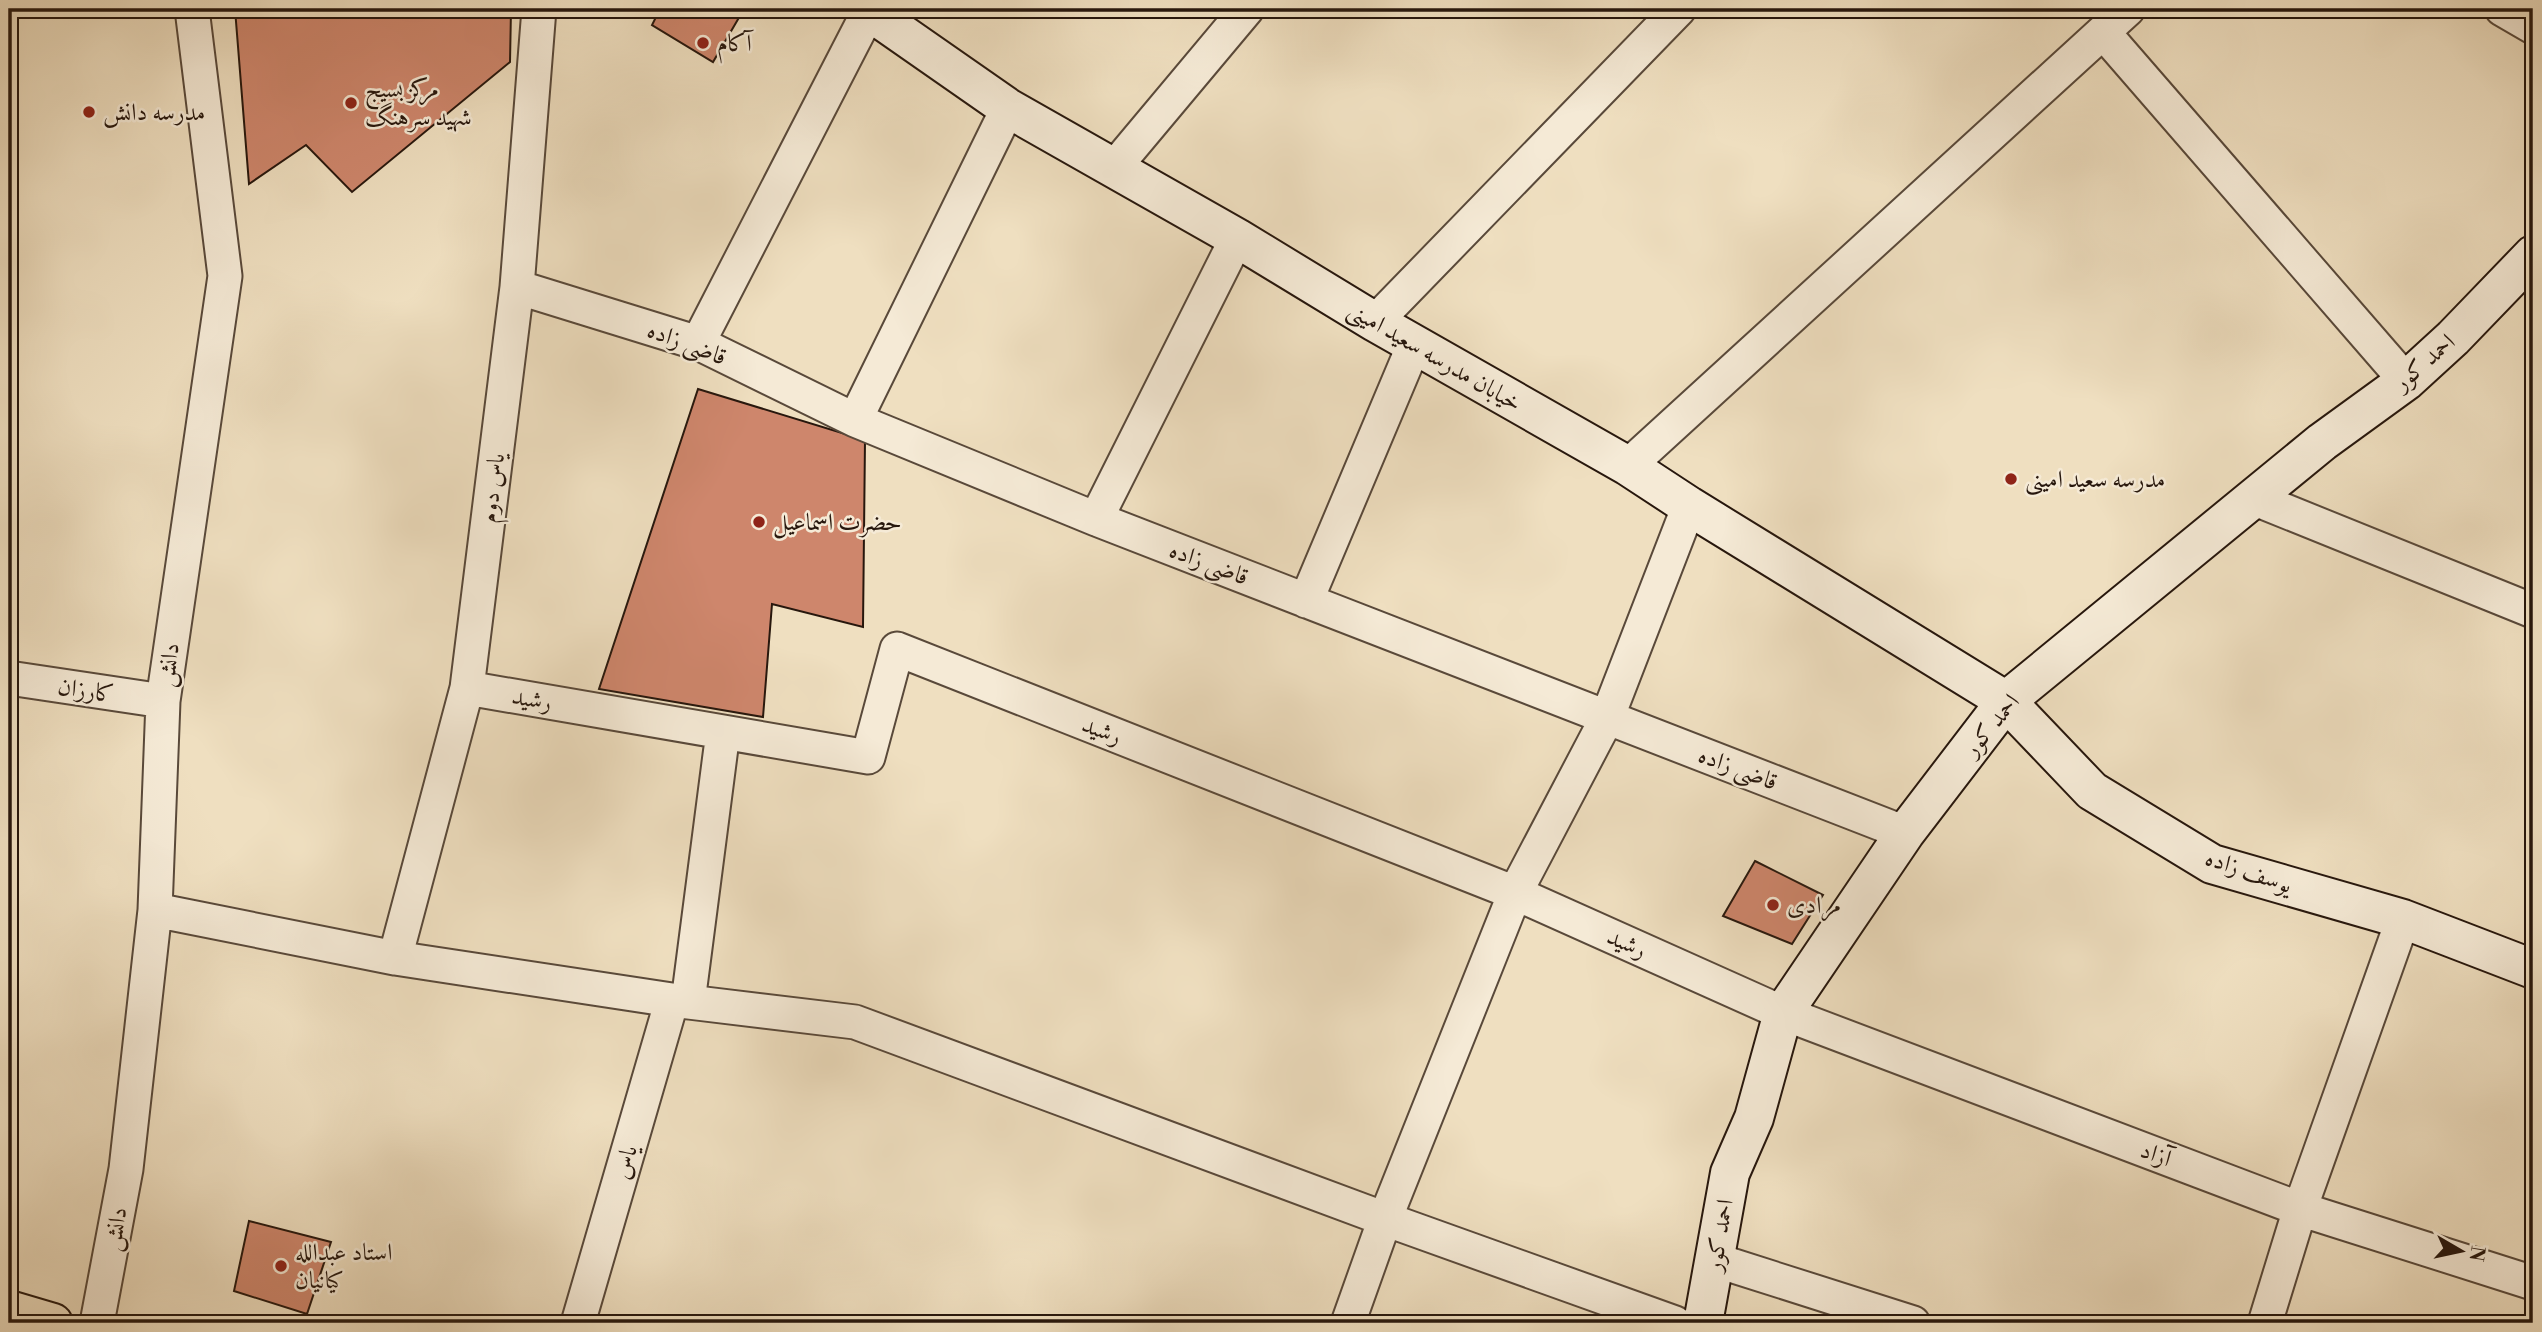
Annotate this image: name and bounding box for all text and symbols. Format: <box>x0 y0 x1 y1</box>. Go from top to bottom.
place label: آکام <box>717 29 754 64</box>
marker: آکام <box>695 35 711 51</box>
place label: مرکز بسیج شهید سرهنگ <box>365 75 472 133</box>
marker: مرکز بسیج شهید سرهنگ <box>343 95 359 111</box>
place label: مدرسه دانش <box>103 98 205 128</box>
marker: مدرسه دانش <box>81 104 97 120</box>
street label: خیابان مدرسه سعید امینی <box>1342 295 1527 420</box>
street label: قاضی زاده <box>642 315 730 374</box>
street label: احمد کور <box>2386 328 2462 399</box>
street label: یاس دوم <box>474 450 517 525</box>
place label: مدرسه سعید امینی <box>2025 465 2165 496</box>
marker: مدرسه سعید امینی <box>2003 471 2019 487</box>
place label: حضرت اسماعیل <box>773 508 902 539</box>
marker: حضرت اسماعیل <box>751 514 767 530</box>
street label: قاضی زاده <box>1164 535 1252 594</box>
street label: دانش <box>151 641 187 689</box>
street label: کارزان <box>56 672 116 710</box>
street label: رشید <box>509 682 554 718</box>
street label: احمد کور <box>1956 688 2027 765</box>
street label: رشید <box>1077 710 1126 752</box>
street label: قاضی زاده <box>1693 740 1781 799</box>
street label: یوسف زاده <box>2201 843 2297 901</box>
place label: مرادی <box>1787 891 1841 922</box>
marker: مرادی <box>1765 897 1781 913</box>
street label: رشید <box>1602 922 1651 966</box>
street label: آزاد <box>2136 1135 2178 1175</box>
street label: یاس <box>607 1140 645 1183</box>
street label: احمد کور <box>1699 1197 1741 1276</box>
street label: دانش <box>97 1205 135 1254</box>
north arrow <box>2426 1216 2496 1286</box>
place label: استاد عبدالله کیانیان <box>295 1238 392 1296</box>
text: N <box>2464 1244 2490 1263</box>
marker: استاد عبدالله کیانیان <box>273 1258 289 1274</box>

